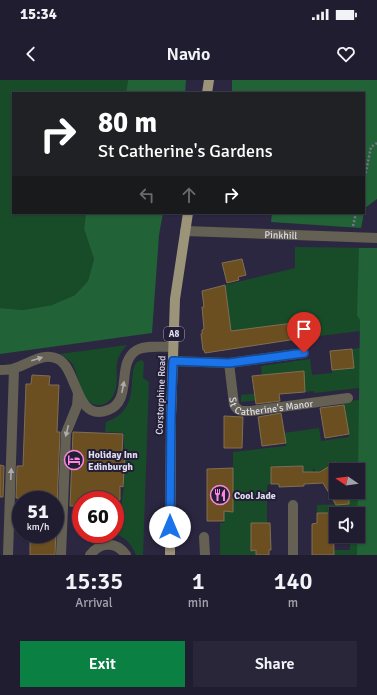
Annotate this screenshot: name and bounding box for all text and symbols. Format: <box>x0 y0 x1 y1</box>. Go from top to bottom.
text: 15:34 <box>20 5 57 23</box>
icon: back <box>20 43 42 65</box>
text: Navio <box>167 43 210 65</box>
icon: heart <box>335 43 357 65</box>
text: 80 m <box>98 106 157 140</box>
icon: right <box>32 108 84 160</box>
text: St Catherine's Gardens <box>98 140 273 162</box>
icon: left <box>136 184 158 206</box>
icon: ahead <box>178 184 200 206</box>
icon: right <box>220 184 242 206</box>
street label: Pinkhill <box>264 229 298 242</box>
pin <box>287 312 321 353</box>
icon: arrive <box>293 318 315 340</box>
road number: A8 <box>164 327 184 341</box>
street label: Corstorphine Road <box>154 355 168 435</box>
one-way arrow <box>31 356 43 362</box>
one-way arrow <box>120 381 126 393</box>
street label: St Catherine's Manor <box>226 396 314 418</box>
one-way arrow <box>64 425 70 437</box>
hotel icon: Holiday Inn Edinburgh <box>63 449 85 471</box>
place label: Holiday Inn Edinburgh <box>88 449 138 473</box>
north arrow <box>329 463 365 499</box>
map controls <box>329 463 365 543</box>
one-way arrow <box>8 467 14 480</box>
restaurant icon: Cool Jade <box>209 484 231 506</box>
place label: Cool Jade <box>234 490 276 502</box>
speed limit sign: 60 <box>72 491 124 543</box>
text: 51 <box>27 499 49 524</box>
position arrow <box>149 506 191 548</box>
button: sound <box>329 507 365 543</box>
text: km/h <box>27 521 49 533</box>
text: 15:35 <box>65 566 123 596</box>
text: 1 <box>192 566 205 596</box>
text: 140 <box>273 566 312 596</box>
text: Arrival <box>75 595 113 611</box>
text: min <box>188 595 209 611</box>
text: m <box>288 595 298 611</box>
button: Exit <box>20 641 185 687</box>
button: Share <box>193 641 357 687</box>

